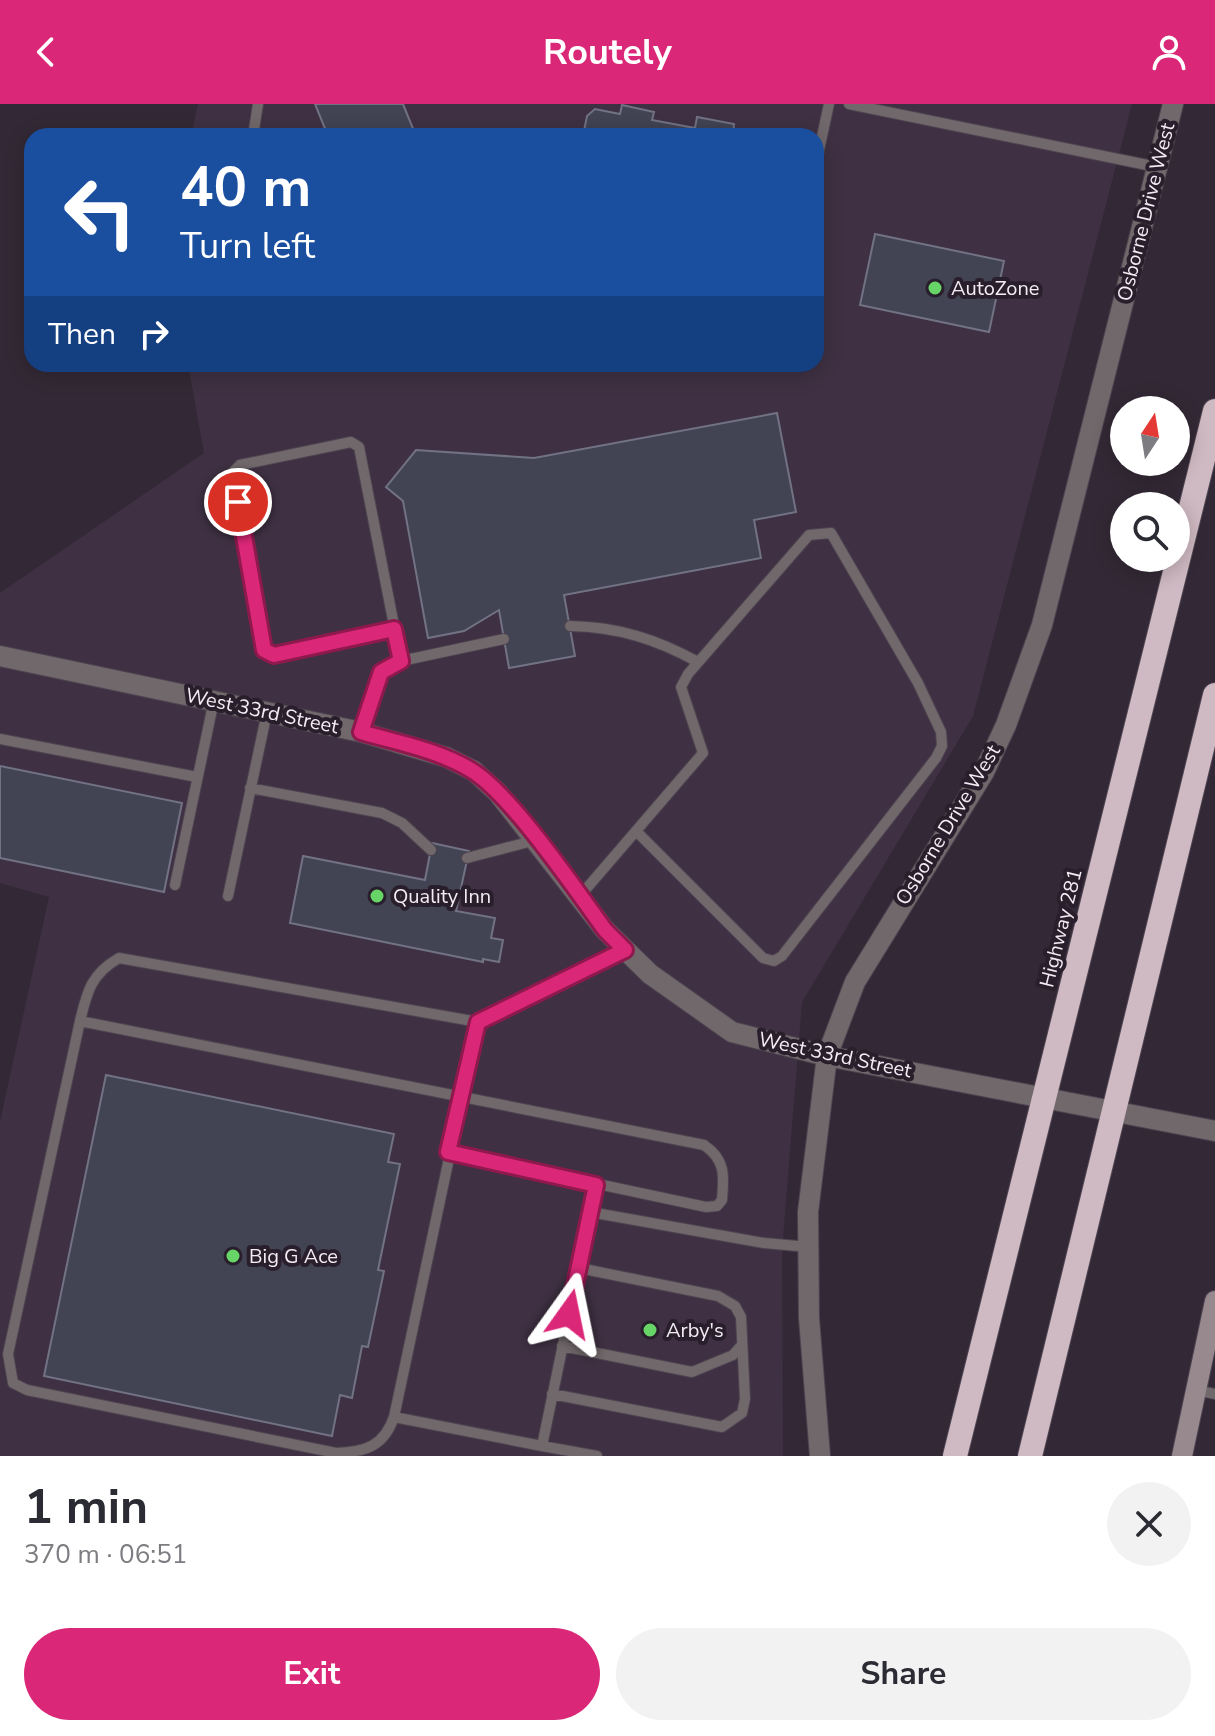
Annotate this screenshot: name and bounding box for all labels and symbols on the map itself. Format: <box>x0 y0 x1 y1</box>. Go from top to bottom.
street label: Osborne Drive West <box>1111 119 1181 304</box>
place label: AutoZone <box>951 275 1039 302</box>
marker: AutoZone <box>926 279 944 297</box>
north arrow <box>1110 396 1190 476</box>
pin <box>204 468 272 536</box>
street label: West 33rd Street <box>183 682 342 741</box>
street label: Osborne Drive West <box>889 739 1007 910</box>
street label: Highway 281 <box>1033 866 1089 990</box>
place label: Quality Inn <box>393 883 491 910</box>
marker: Quality Inn <box>368 887 386 905</box>
street label: West 33rd Street <box>756 1026 915 1085</box>
place label: Big G Ace <box>249 1243 338 1270</box>
marker: Big G Ace <box>224 1247 242 1265</box>
position arrow <box>527 1272 611 1356</box>
place label: Arby's <box>666 1317 724 1344</box>
marker: Arby's <box>641 1321 659 1339</box>

